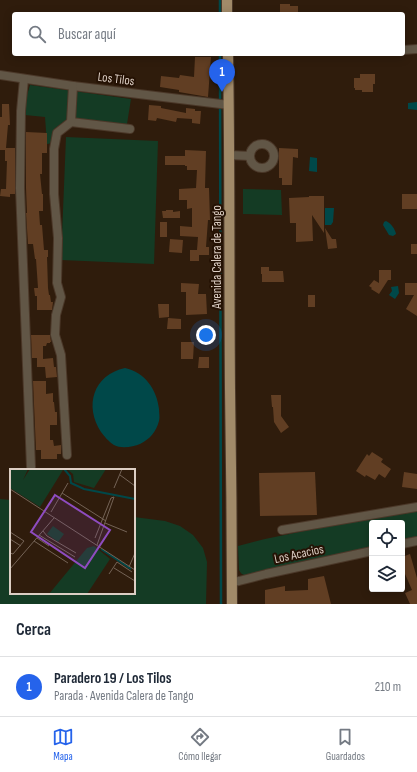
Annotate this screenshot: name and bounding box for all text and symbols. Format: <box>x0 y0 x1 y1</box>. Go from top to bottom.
search box <box>12 12 405 56</box>
icon: search <box>26 23 48 45</box>
text: Buscar aquí <box>58 25 116 44</box>
pin: 1 <box>209 59 235 92</box>
street label: Los Tilos <box>97 69 136 89</box>
street label: Avenida Calera de Tango <box>209 205 225 310</box>
your location <box>196 325 216 345</box>
inset map <box>10 469 135 594</box>
map controls <box>369 520 405 592</box>
button: locate <box>369 520 405 556</box>
street label: Los Acacios <box>273 541 326 567</box>
button: layers <box>369 556 405 592</box>
text: Cerca <box>16 620 51 640</box>
text: Paradero 19 / Los Tilos <box>54 669 172 688</box>
text: 1 <box>26 679 32 695</box>
text: 210 m <box>375 679 401 695</box>
text: Parada · Avenida Calera de Tango <box>54 688 194 704</box>
tab: Mapa <box>52 726 74 763</box>
tab: Cómo llegar <box>178 726 222 763</box>
tab: Guardados <box>326 726 365 763</box>

